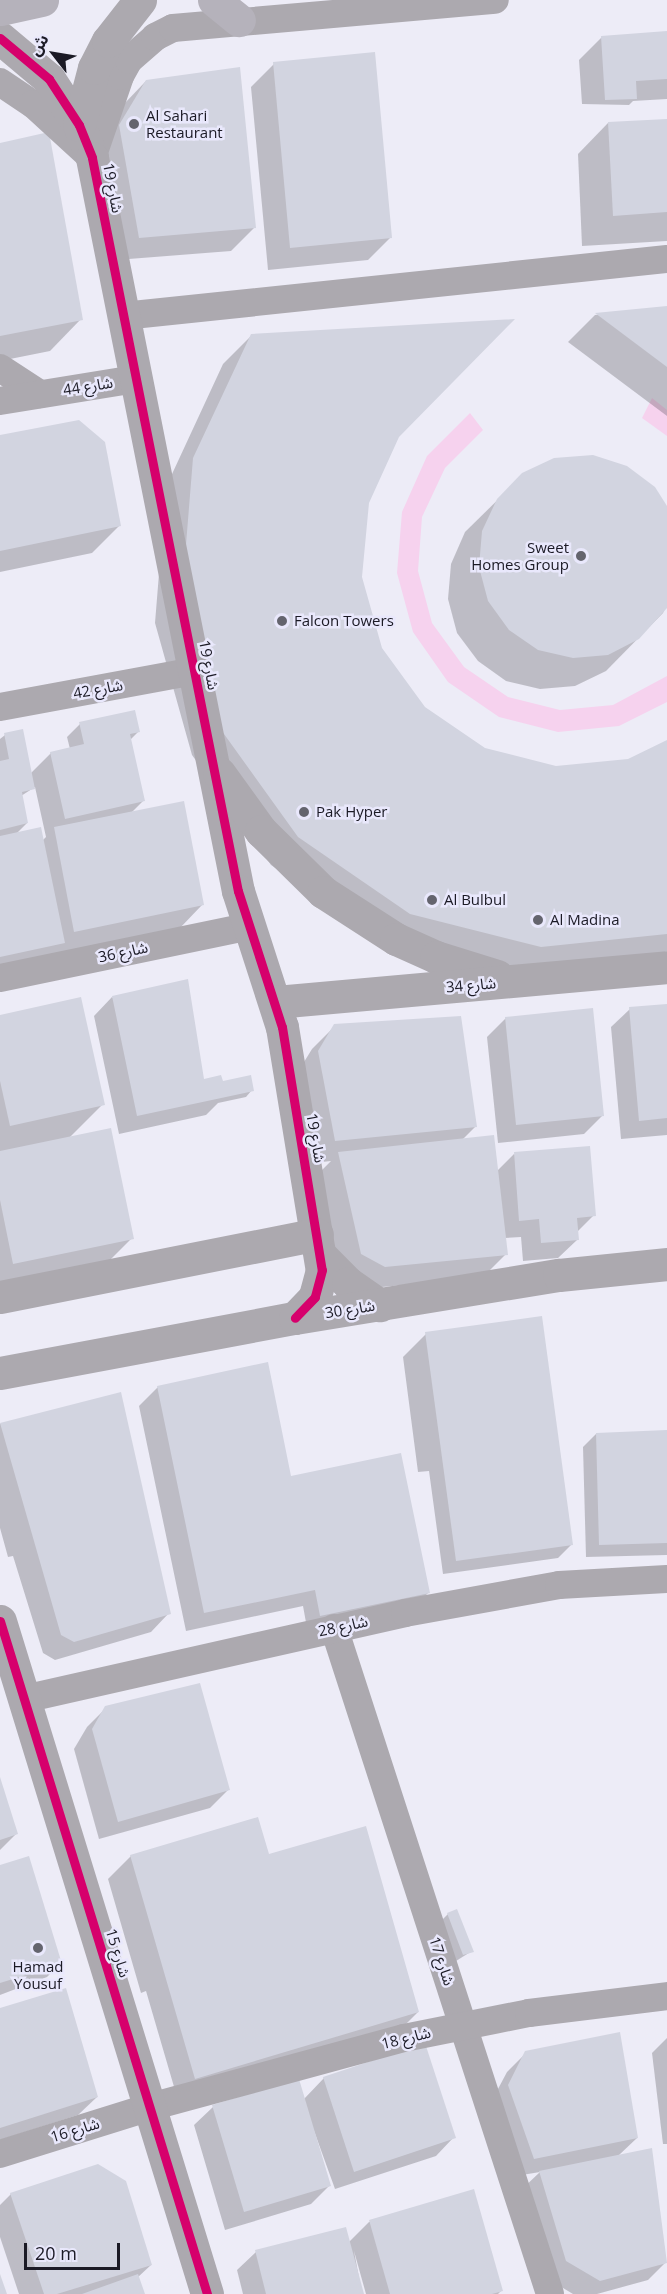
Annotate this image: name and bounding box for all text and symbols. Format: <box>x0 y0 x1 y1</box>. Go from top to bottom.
north arrow <box>24 24 84 84</box>
text: ش <box>23 30 54 60</box>
place label: Al Sahari Restaurant <box>146 106 223 141</box>
marker: Al Sahari Restaurant <box>127 117 141 131</box>
street label: شارع 19 <box>99 162 127 214</box>
street label: شارع 44 <box>62 373 114 399</box>
place label: Sweet Homes Group <box>471 538 569 573</box>
marker: Sweet Homes Group <box>574 549 588 563</box>
place label: Falcon Towers <box>294 612 394 630</box>
marker: Falcon Towers <box>275 614 289 628</box>
street label: شارع 19 <box>195 639 223 691</box>
street label: شارع 42 <box>72 676 124 702</box>
place label: Pak Hyper <box>316 803 387 821</box>
marker: Pak Hyper <box>297 805 311 819</box>
place label: Al Bulbul <box>444 891 506 909</box>
marker: Al Bulbul <box>425 893 439 907</box>
place label: Al Madina <box>550 911 619 929</box>
marker: Al Madina <box>531 913 545 927</box>
street label: شارع 36 <box>97 938 149 966</box>
street label: شارع 34 <box>445 974 497 996</box>
street label: شارع 19 <box>303 1112 329 1164</box>
street label: شارع 30 <box>324 1296 376 1322</box>
street label: شارع 28 <box>317 1612 369 1640</box>
street label: شارع 15 <box>102 1926 134 1980</box>
street label: شارع 17 <box>426 1934 458 1988</box>
marker: Hamad Yousuf <box>31 1941 45 1955</box>
place label: Hamad Yousuf <box>13 1957 63 1992</box>
street label: شارع 18 <box>379 2023 433 2053</box>
street label: شارع 16 <box>48 2114 102 2146</box>
scale bar <box>27 2231 123 2269</box>
text: 20 m <box>35 2241 77 2265</box>

